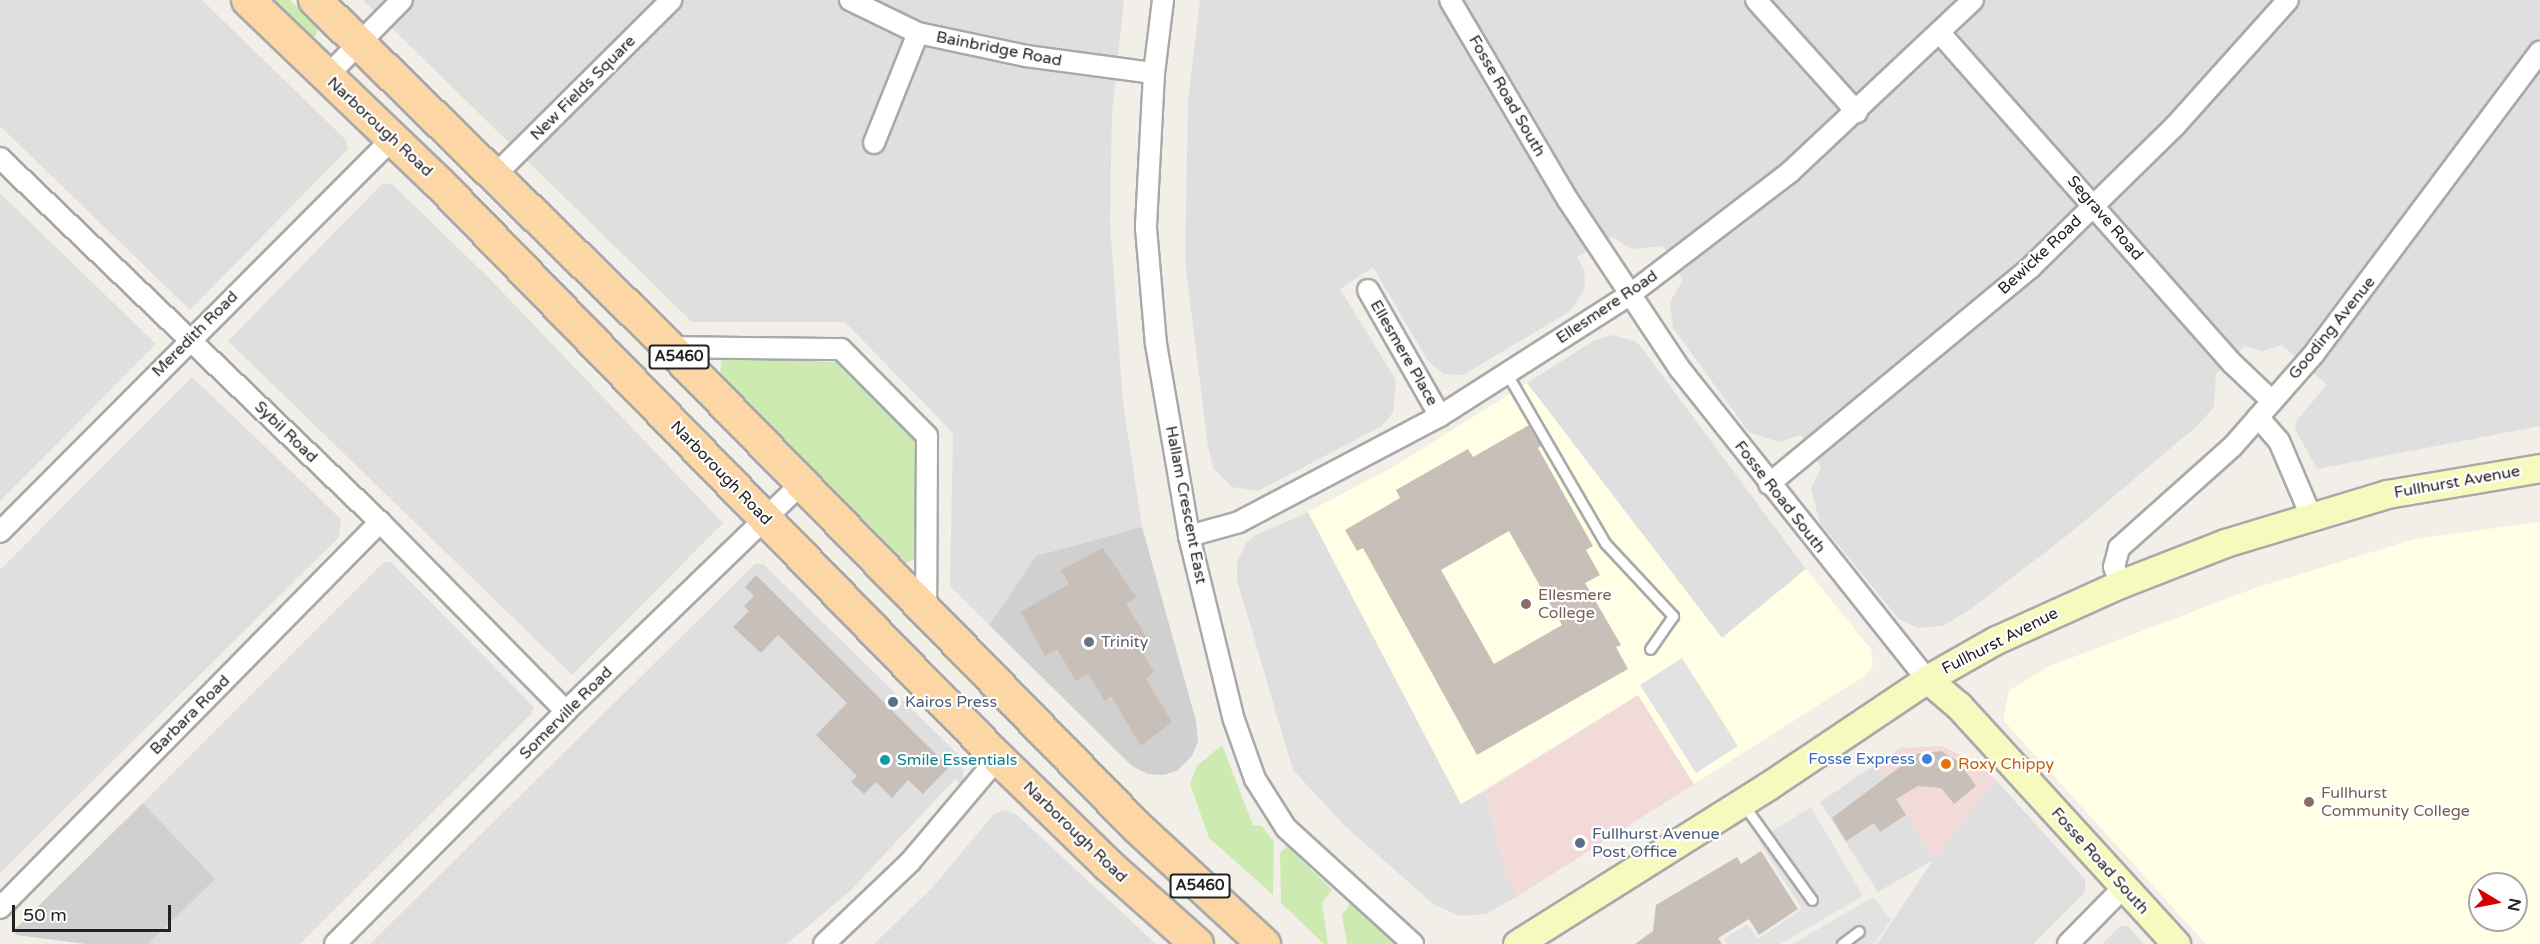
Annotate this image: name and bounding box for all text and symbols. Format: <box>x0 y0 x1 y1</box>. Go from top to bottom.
street label: Bainbridge Road <box>935 27 1063 71</box>
street label: New Fields Square <box>527 32 639 144</box>
street label: Fosse Road South <box>1464 32 1550 160</box>
street label: Narborough Road <box>323 73 437 181</box>
street label: Segrave Road <box>2063 172 2147 264</box>
street label: Bewicke Road <box>1994 211 2086 299</box>
street label: Ellesmere Road <box>1553 266 1661 348</box>
street label: Gooding Avenue <box>2285 273 2379 383</box>
street label: Meredith Road <box>148 287 242 381</box>
street label: Ellesmere Place <box>1366 297 1442 409</box>
road number: A5460 <box>648 345 710 369</box>
street label: Sybil Road <box>250 397 322 467</box>
street label: Narborough Road <box>666 417 776 529</box>
street label: Hallam Crescent East <box>1161 424 1211 586</box>
street label: Fosse Road South <box>1730 437 1830 557</box>
street label: Fullhurst Avenue <box>2393 461 2521 503</box>
place label: Ellesmere College <box>1538 585 1612 623</box>
marker: Ellesmere College <box>1519 597 1533 611</box>
street label: Fullhurst Avenue <box>1939 603 2061 679</box>
place label: Trinity <box>1101 632 1148 652</box>
marker: Trinity <box>1082 635 1096 649</box>
street label: Somerville Road <box>516 663 616 763</box>
street label: Barbara Road <box>146 671 234 759</box>
place label: Kairos Press <box>905 692 997 712</box>
marker: Kairos Press <box>886 695 900 709</box>
place label: Fosse Express <box>1808 749 1915 769</box>
place label: Smile Essentials <box>897 750 1017 770</box>
marker: Fosse Express <box>1920 752 1934 766</box>
marker: Smile Essentials <box>878 753 892 767</box>
place label: Roxy Chippy <box>1958 754 2054 774</box>
marker: Roxy Chippy <box>1939 757 1953 771</box>
street label: Narborough Road <box>1019 777 1131 887</box>
place label: Fullhurst Community College <box>2321 783 2470 821</box>
marker: Fullhurst Community College <box>2302 795 2316 809</box>
street label: Fosse Road South <box>2047 804 2153 918</box>
place label: Fullhurst Avenue Post Office <box>1592 824 1720 862</box>
marker: Fullhurst Avenue Post Office <box>1573 836 1587 850</box>
north arrow <box>2468 872 2528 932</box>
road number: A5460 <box>1168 874 1232 898</box>
scale bar <box>15 893 174 931</box>
text: N <box>2503 897 2525 913</box>
text: 50 m <box>23 904 67 926</box>

